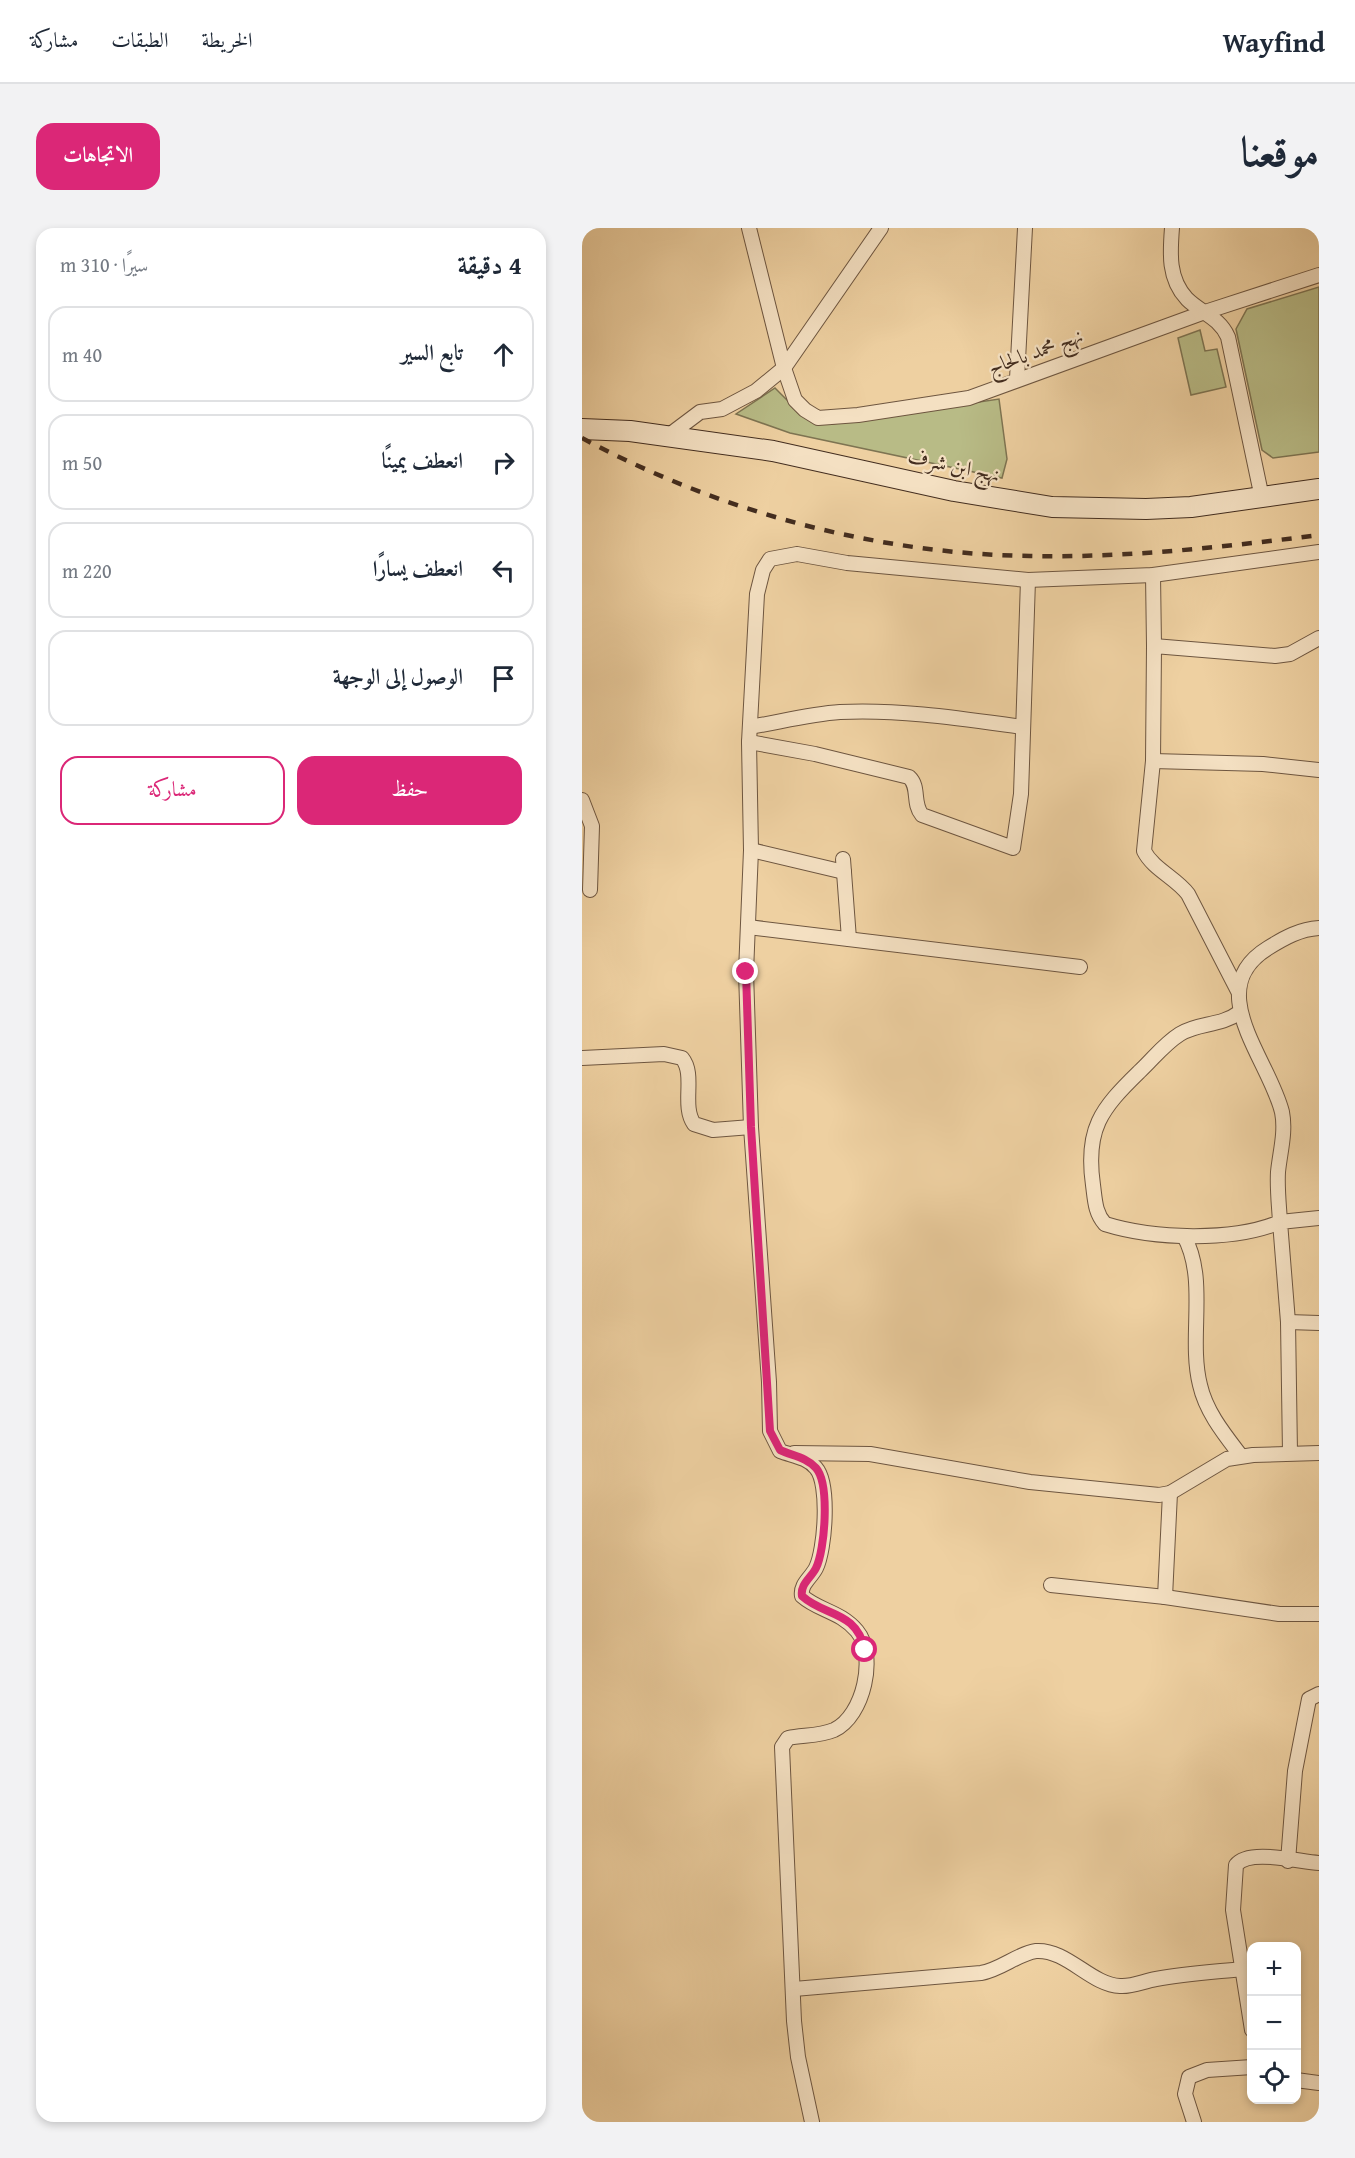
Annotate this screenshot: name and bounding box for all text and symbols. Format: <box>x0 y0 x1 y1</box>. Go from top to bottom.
text: Wayfind <box>1223 21 1325 62</box>
text: مشاركة <box>30 24 78 55</box>
text: الطبقات <box>111 24 168 55</box>
text: الخريطة <box>201 24 253 55</box>
text: موقعنا <box>1241 120 1319 181</box>
button: الاتجاهات <box>36 123 160 190</box>
text: 4 دقيقة <box>457 245 522 284</box>
text: سيرًا · 310 m <box>60 250 148 279</box>
street label: نهج محمد بالحاج <box>983 319 1089 386</box>
text: تابع السير <box>401 336 463 368</box>
icon: ahead <box>487 338 520 371</box>
text: 40 m <box>62 340 102 369</box>
street label: نهج ابن شرف <box>904 440 1003 494</box>
text: انعطف يمينًا <box>382 444 463 476</box>
icon: right <box>487 446 520 479</box>
text: 50 m <box>62 448 102 477</box>
text: انعطف يسارًا <box>373 552 463 584</box>
icon: left <box>487 554 520 587</box>
text: 220 m <box>62 556 112 585</box>
text: الوصول إلى الوجهة <box>333 660 463 692</box>
icon: arrive <box>487 662 520 695</box>
button: مشاركة <box>60 756 285 825</box>
button: حفظ <box>297 756 522 825</box>
route end <box>732 958 758 984</box>
route start <box>851 1636 877 1662</box>
map controls <box>1247 1942 1301 2104</box>
button: + <box>1247 1942 1301 1996</box>
button: − <box>1247 1996 1301 2050</box>
button: locate <box>1247 2050 1301 2104</box>

